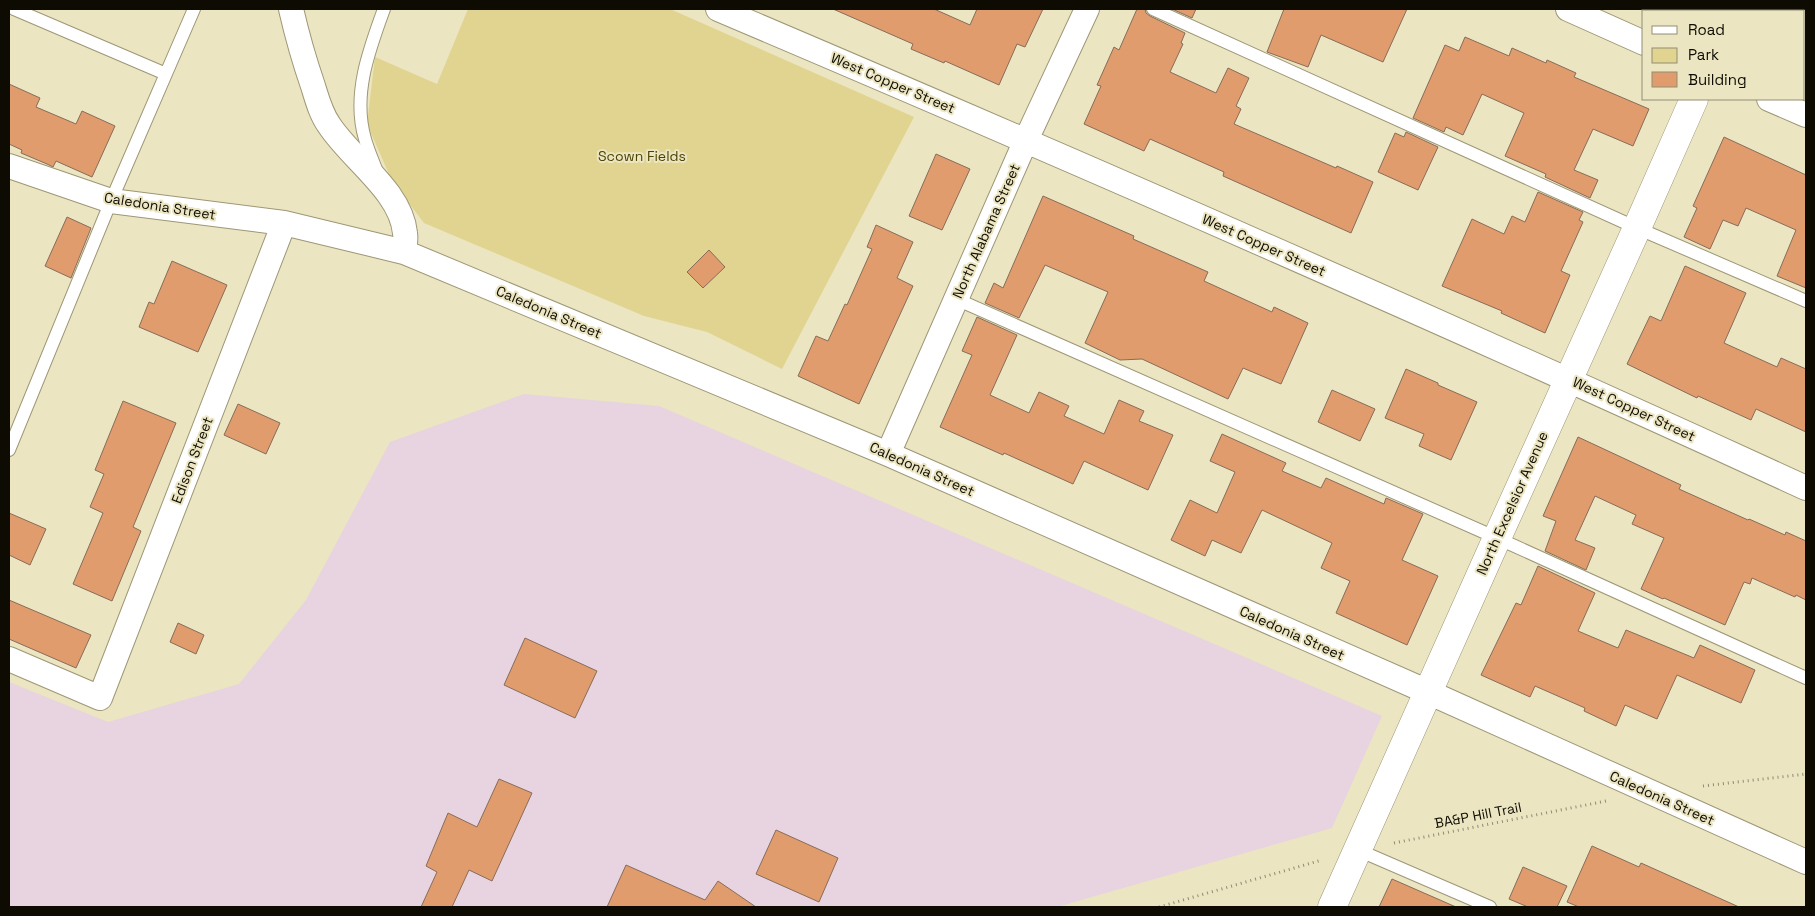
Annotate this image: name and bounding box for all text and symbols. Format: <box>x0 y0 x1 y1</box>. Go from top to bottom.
legend <box>1642 10 1805 100</box>
text: Road <box>1688 20 1725 39</box>
text: Park <box>1688 45 1719 64</box>
street label: West Copper Street <box>828 49 958 117</box>
text: Building <box>1688 70 1747 89</box>
park label: Scown Fields <box>598 147 686 165</box>
street label: North Alabama Street <box>948 161 1024 301</box>
street label: Caledonia Street <box>103 188 217 224</box>
street label: West Copper Street <box>1199 210 1329 280</box>
street label: Caledonia Street <box>494 282 604 342</box>
street label: West Copper Street <box>1570 373 1698 445</box>
street label: Edison Street <box>167 414 217 506</box>
street label: North Excelsior Avenue <box>1472 428 1552 578</box>
street label: Caledonia Street <box>867 438 977 500</box>
street label: Caledonia Street <box>1237 602 1347 664</box>
street label: Caledonia Street <box>1607 767 1717 829</box>
street label: BA&P Hill Trail <box>1433 798 1523 832</box>

